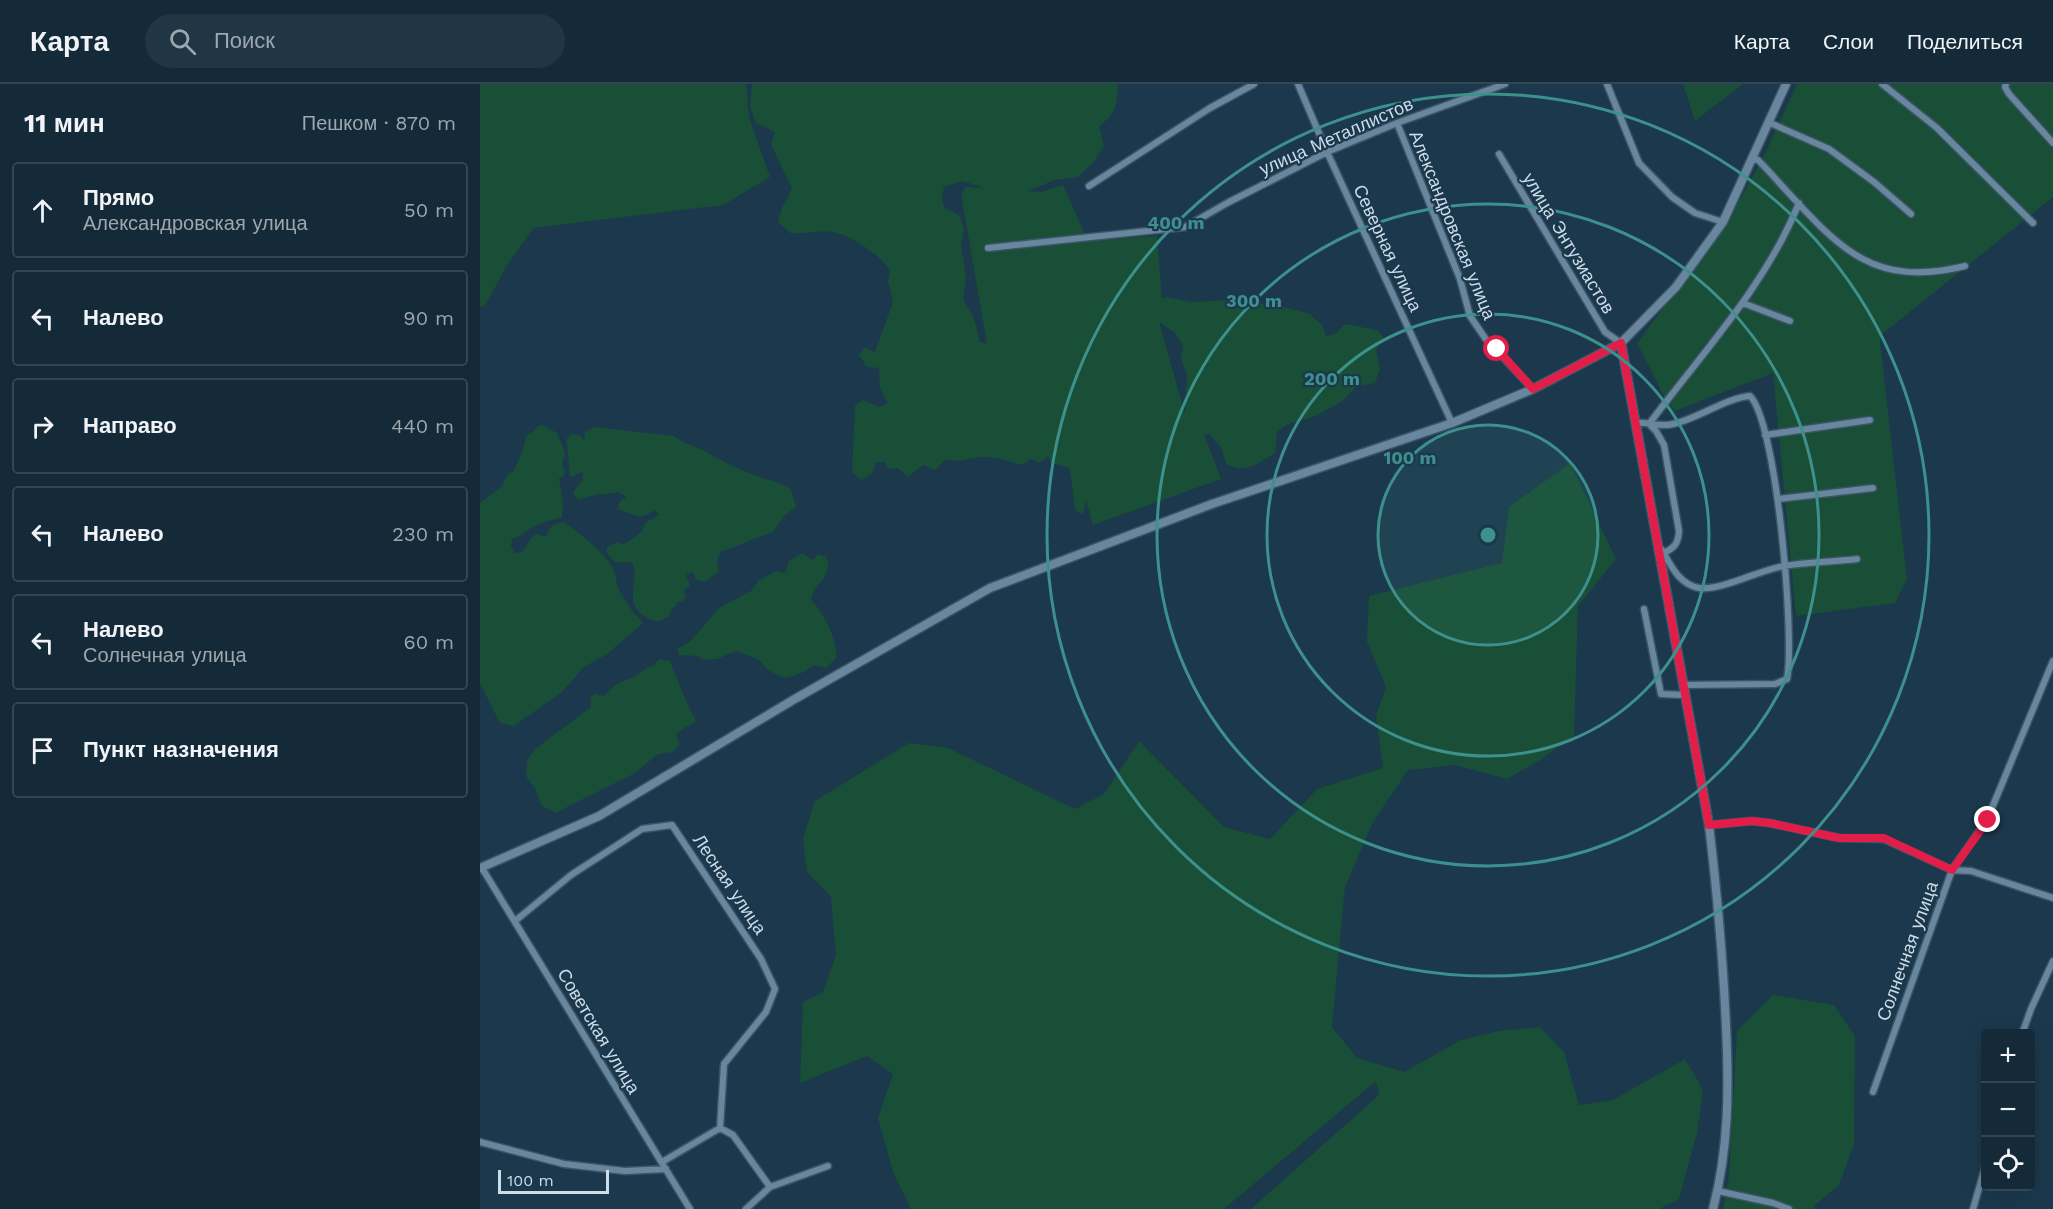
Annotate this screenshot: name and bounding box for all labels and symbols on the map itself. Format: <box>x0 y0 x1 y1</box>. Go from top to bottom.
street label: улица Металлистов <box>1256 93 1416 179</box>
street label: Александровская улица <box>1405 127 1501 324</box>
street label: улица Энтузиастов <box>1519 169 1619 317</box>
street label: Северная улица <box>1349 181 1427 316</box>
text: 400 m <box>1148 212 1204 233</box>
text: 300 m <box>1226 290 1282 311</box>
route start <box>1483 335 1509 361</box>
text: 200 m <box>1304 368 1360 389</box>
text: 100 m <box>1383 447 1437 468</box>
centre of rings <box>1478 525 1498 545</box>
route end <box>1974 806 2000 832</box>
street label: Лесная улица <box>689 830 772 939</box>
street label: Солнечная улица <box>1872 877 1942 1024</box>
street label: Советская улица <box>553 965 645 1098</box>
scale bar <box>498 1167 609 1194</box>

